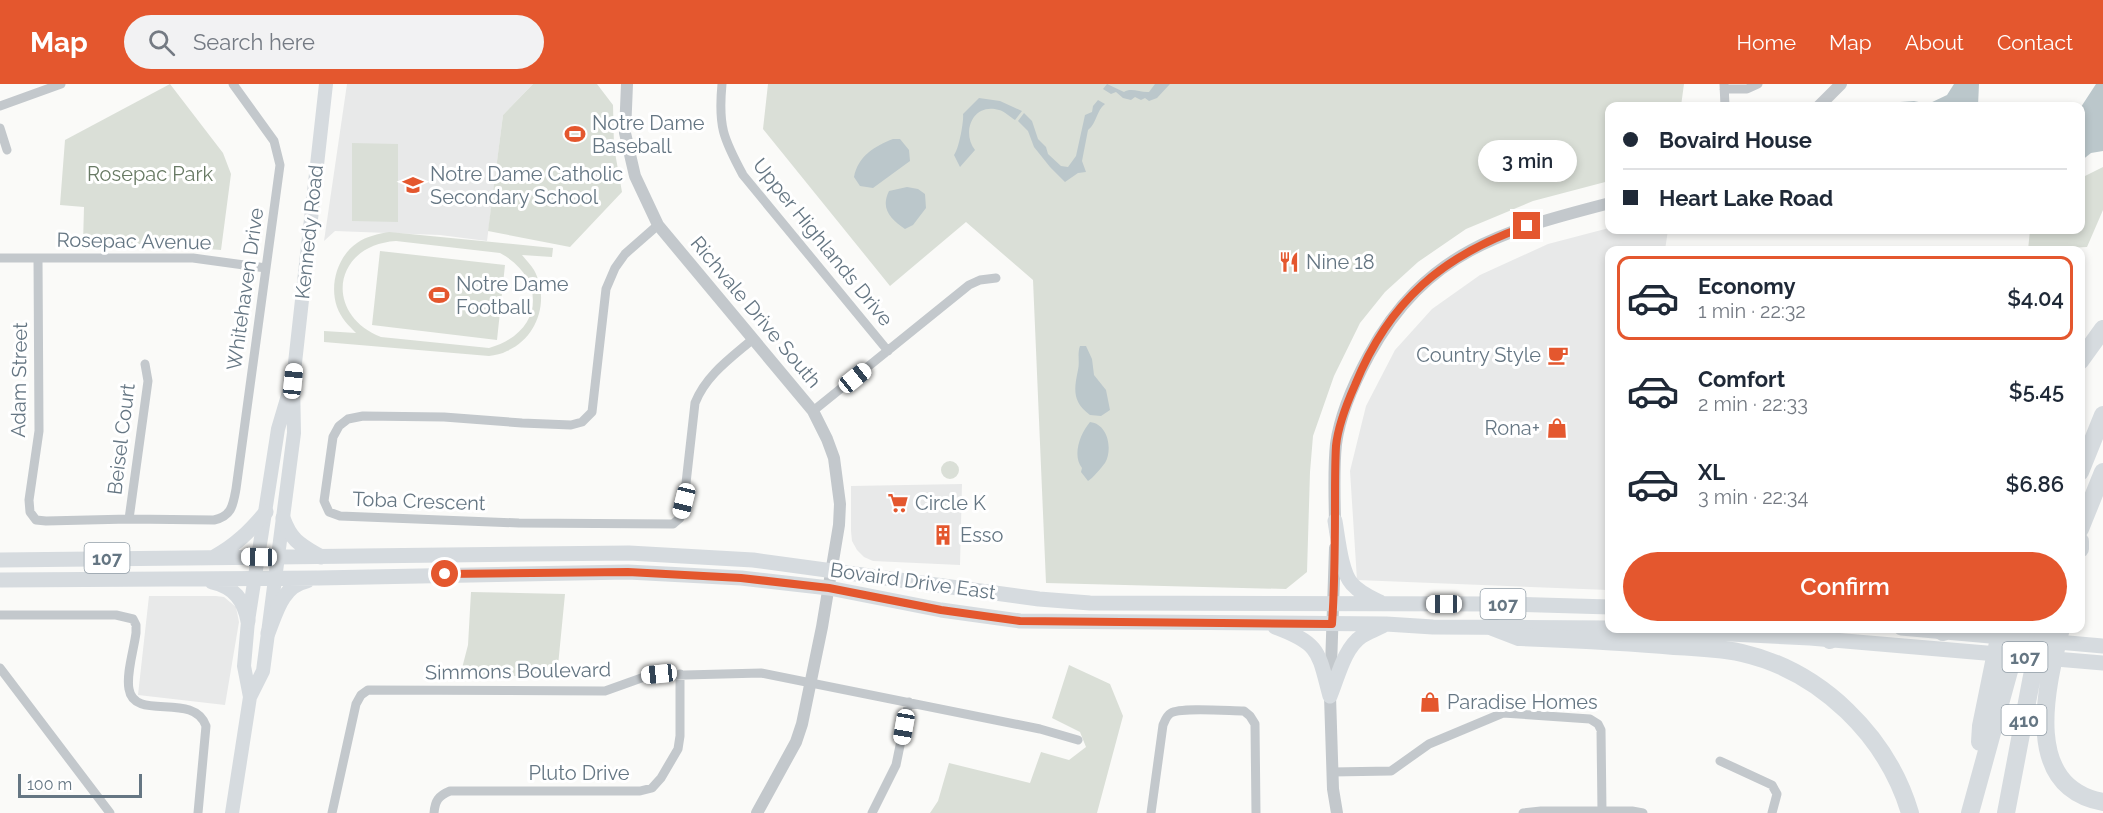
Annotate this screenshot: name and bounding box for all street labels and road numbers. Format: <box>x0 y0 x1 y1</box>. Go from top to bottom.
street label: Upper Highlands Drive <box>748 153 898 331</box>
street label: Kennedy Road <box>290 164 328 300</box>
street label: Whitehaven Drive <box>222 206 268 372</box>
street label: Rosepac Avenue <box>56 228 212 254</box>
street label: Richvale Drive South <box>686 231 826 393</box>
street label: Adam Street <box>6 322 32 438</box>
street label: Beisel Court <box>102 382 140 496</box>
street label: Toba Crescent <box>352 487 486 515</box>
road number: 107 <box>84 543 130 573</box>
street label: Bovaird Drive East <box>829 557 998 605</box>
road number: 107 <box>1480 589 1526 619</box>
road number: 107 <box>2002 642 2048 672</box>
street label: Simmons Boulevard <box>425 657 611 685</box>
road number: 410 <box>2002 705 2046 735</box>
street label: Pluto Drive <box>528 761 630 785</box>

